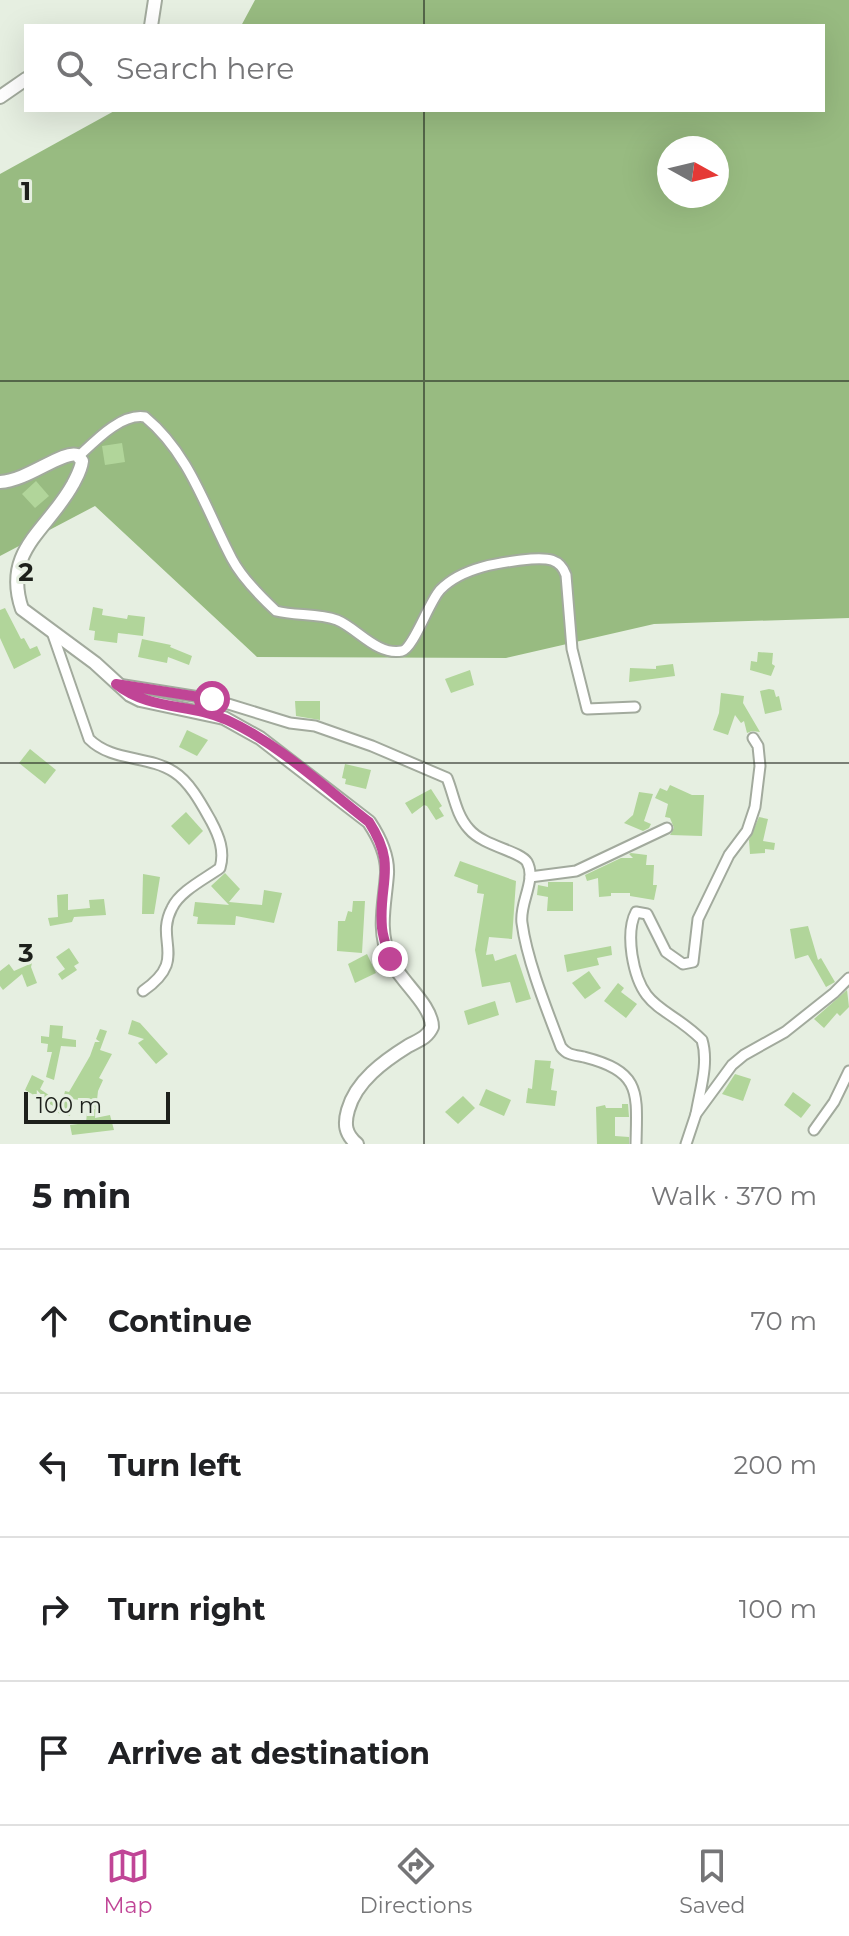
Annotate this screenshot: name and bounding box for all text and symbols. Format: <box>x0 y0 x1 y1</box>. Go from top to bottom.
search box <box>24 24 825 112</box>
icon: search <box>52 46 96 90</box>
text: Search here <box>116 50 294 87</box>
north arrow <box>657 136 729 208</box>
text: 1 <box>21 175 31 207</box>
text: 2 <box>18 556 34 588</box>
route start <box>194 681 230 717</box>
text: 3 <box>17 937 34 969</box>
route end <box>372 941 408 977</box>
scale bar <box>24 1088 170 1124</box>
text: 100 m <box>36 1092 102 1119</box>
text: 5 min <box>32 1175 131 1217</box>
text: Walk · 370 m <box>651 1180 817 1212</box>
icon: ahead <box>32 1299 76 1343</box>
text: Continue <box>108 1303 252 1340</box>
text: 70 m <box>751 1305 817 1337</box>
icon: left <box>32 1443 76 1487</box>
text: Turn left <box>108 1447 241 1484</box>
text: 200 m <box>733 1449 817 1481</box>
icon: right <box>32 1587 76 1631</box>
text: Turn right <box>108 1591 265 1628</box>
text: 100 m <box>739 1593 817 1625</box>
icon: arrive <box>32 1731 76 1775</box>
text: Arrive at destination <box>108 1735 430 1772</box>
tab: Map <box>104 1844 152 1919</box>
tab: Directions <box>360 1844 472 1919</box>
tab: Saved <box>679 1844 745 1919</box>

